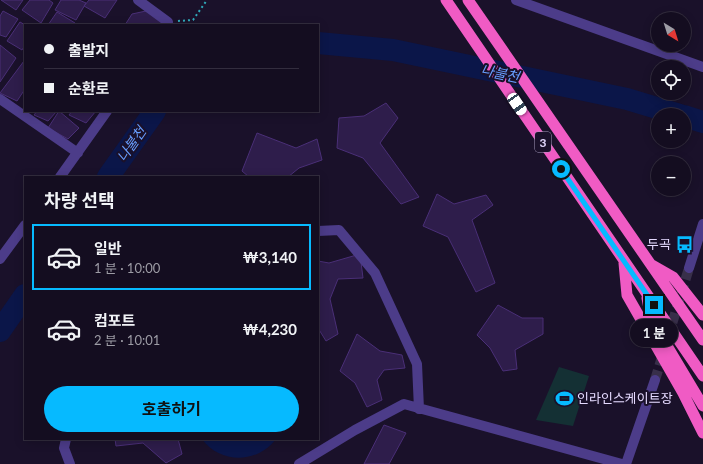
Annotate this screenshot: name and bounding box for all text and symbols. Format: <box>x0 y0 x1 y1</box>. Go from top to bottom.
north arrow <box>651 12 691 52</box>
map controls <box>651 12 691 196</box>
text: 출발지 <box>68 41 109 59</box>
button: locate <box>651 60 691 100</box>
water label: 나불천 <box>479 61 522 86</box>
text: 순환로 <box>68 79 109 97</box>
car <box>505 91 529 117</box>
button: + <box>651 108 691 148</box>
water label: 나불천 <box>113 122 150 165</box>
road number: 3 <box>535 132 551 152</box>
button: − <box>651 156 691 196</box>
route start <box>552 160 570 178</box>
text: 차량 선택 <box>44 189 115 211</box>
bus stop icon: 두곡 <box>674 234 694 254</box>
place label: 두곡 <box>647 236 671 252</box>
icon: car <box>46 239 82 275</box>
text: 일반 <box>94 239 122 257</box>
text: ₩3,140 <box>242 248 297 266</box>
text: 1 분 · 10:00 <box>94 260 160 276</box>
route end <box>645 296 663 314</box>
icon: car <box>46 311 82 347</box>
text: 컴포트 <box>94 311 135 329</box>
callout: 1 분 <box>630 319 678 347</box>
text: ₩4,230 <box>242 320 297 338</box>
text: 1 분 <box>643 325 665 341</box>
text: 2 분 · 10:01 <box>94 332 160 348</box>
button: 호출하기 <box>44 386 299 432</box>
sports icon: 인라인스케이트장 <box>554 388 574 408</box>
place label: 인라인스케이트장 <box>577 390 673 406</box>

